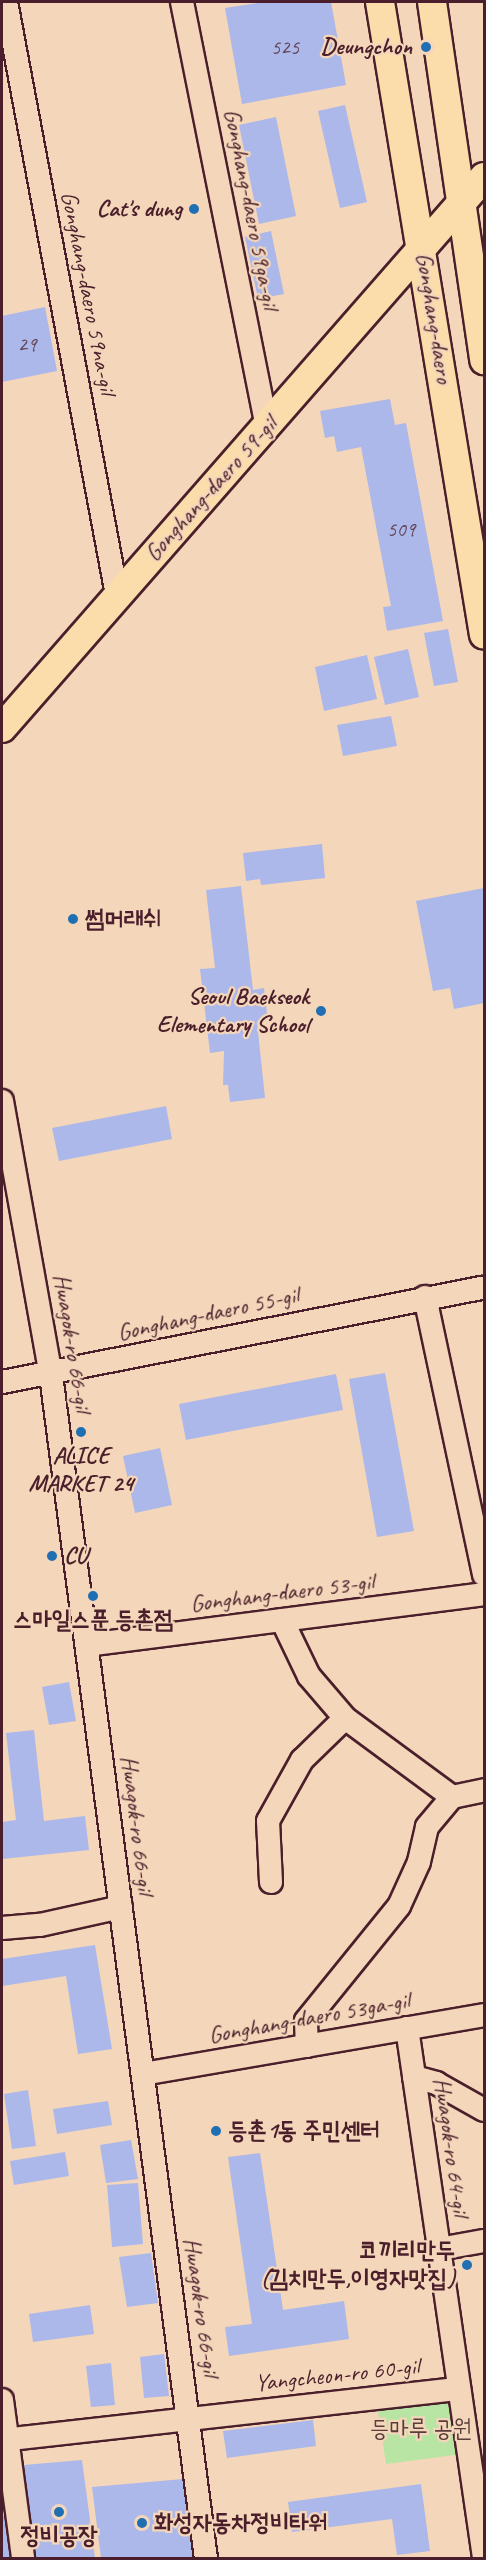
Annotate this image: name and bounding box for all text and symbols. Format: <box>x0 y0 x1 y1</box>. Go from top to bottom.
place label: Deungchon <box>321 33 412 61</box>
house number: 525 <box>271 34 299 60</box>
marker: Deungchon <box>417 38 435 56</box>
street label: Gonghang-daero 59ga-gil <box>217 106 285 312</box>
street label: Gonghang-daero 59na-gil <box>54 189 122 397</box>
place label: Cat's dung <box>97 195 182 223</box>
marker: Cat's dung <box>187 202 201 216</box>
street label: Gonghang-daero <box>409 251 459 385</box>
house number: 29 <box>18 331 36 357</box>
street label: Gonghang-daero 59-gil <box>139 411 283 567</box>
house number: 509 <box>387 516 415 542</box>
place label: 썸머래쉬 <box>85 905 162 933</box>
marker: 썸머래쉬 <box>66 912 80 926</box>
place label: Seoul Baekseok Elementary School <box>157 983 309 1039</box>
marker: Seoul Baekseok Elementary School <box>314 1004 328 1018</box>
street label: Hwagok-ro 66-gil <box>47 1272 97 1414</box>
street label: Gonghang-daero 55-gil <box>115 1281 301 1347</box>
marker: ALICE MARKET 24 <box>74 1425 88 1439</box>
place label: ALICE MARKET 24 <box>29 1442 133 1498</box>
place label: CU <box>64 1542 87 1570</box>
marker: CU <box>45 1549 59 1563</box>
street label: Gonghang-daero 53-gil <box>189 1567 375 1619</box>
marker: 스마일스푼 등촌점 <box>86 1589 100 1603</box>
place label: 스마일스푼 등촌점 <box>13 1606 173 1634</box>
street label: Hwagok-ro 66-gil <box>114 1754 160 1896</box>
street label: Gonghang-daero 53ga-gil <box>206 1986 412 2050</box>
street label: Hwagok-ro 64-gil <box>427 2076 475 2218</box>
place label: 등촌1동 주민센터 <box>228 2117 380 2145</box>
marker: 등촌1동 주민센터 <box>209 2124 223 2138</box>
street label: Hwagok-ro 66-gil <box>177 2236 225 2378</box>
place label: 코끼리만두 (김치만두,이영자맛집) <box>261 2237 455 2293</box>
marker: 코끼리만두 (김치만두,이영자맛집) <box>460 2258 474 2272</box>
street label: Yangcheon-ro 60-gil <box>254 2352 420 2398</box>
park label: 등마루 공원 <box>370 2415 472 2443</box>
marker: 정비공장 <box>52 2505 66 2519</box>
place label: 화성자동차정비타워 <box>154 2509 328 2537</box>
marker: 화성자동차정비타워 <box>135 2516 149 2530</box>
place label: 정비공장 <box>20 2522 98 2550</box>

